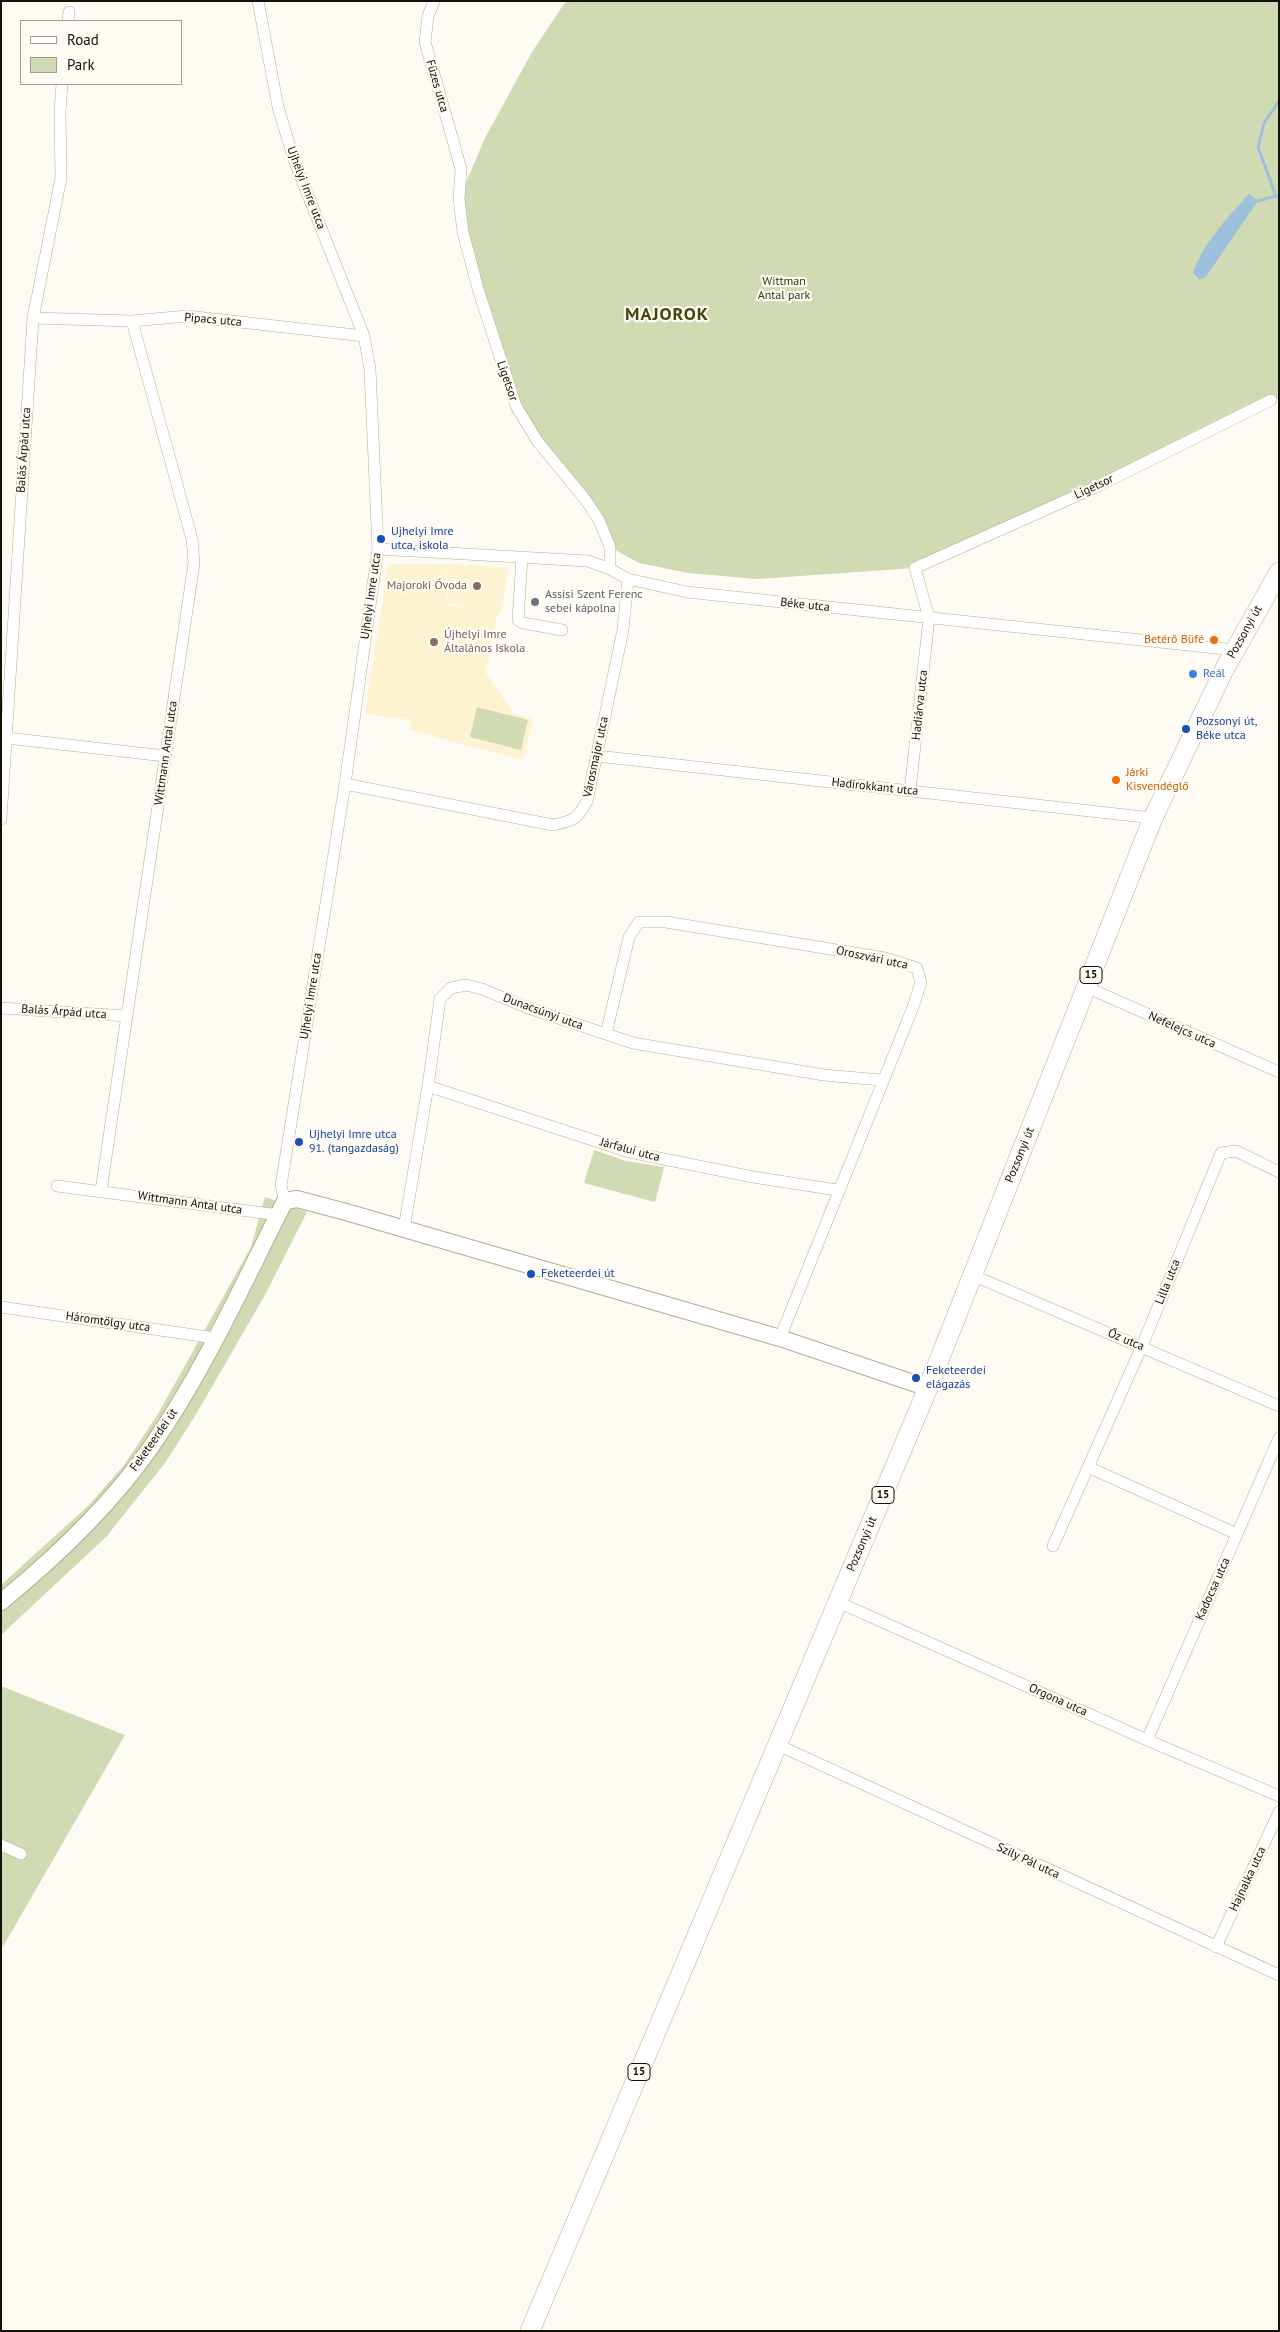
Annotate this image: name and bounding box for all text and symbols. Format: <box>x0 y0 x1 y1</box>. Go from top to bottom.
legend <box>20 20 182 85</box>
text: Road <box>67 30 99 49</box>
text: Park <box>67 55 95 74</box>
street label: Füzes utca <box>423 58 451 114</box>
street label: Ujhelyi Imre utca <box>284 145 328 231</box>
park label: Wittman Antal park <box>758 275 810 303</box>
district label: MAJOROK <box>624 304 710 326</box>
street label: Pipacs utca <box>184 310 242 330</box>
street label: Ligetsor <box>493 359 521 403</box>
street label: Balás Árpád utca <box>14 407 34 493</box>
street label: Ligetsor <box>1072 472 1116 502</box>
place label: Ujhelyi Imre utca, iskola <box>391 525 454 553</box>
marker: Ujhelyi Imre utca, iskola <box>375 533 387 545</box>
street label: Ujhelyi Imre utca <box>358 552 384 640</box>
place label: Majoroki Óvoda <box>387 579 467 593</box>
marker: Majoroki Óvoda <box>471 580 483 592</box>
place label: Assisi Szent Ferenc sebei kápolna <box>545 588 643 616</box>
street label: Béke utca <box>779 595 831 615</box>
marker: Assisi Szent Ferenc sebei kápolna <box>529 596 541 608</box>
street label: Pozsonyi út <box>1225 603 1265 661</box>
place label: Újhelyi Imre Általános Iskola <box>444 628 525 656</box>
place label: Betérő Büfé <box>1144 633 1204 647</box>
marker: Betérő Büfé <box>1208 634 1220 646</box>
marker: Újhelyi Imre Általános Iskola <box>428 636 440 648</box>
place label: Reál <box>1203 667 1225 681</box>
marker: Reál <box>1187 668 1199 680</box>
street label: Hadiárva utca <box>909 669 931 741</box>
street label: Wittmann Antal utca <box>152 700 180 806</box>
street label: Városmajor utca <box>580 715 612 799</box>
place label: Pozsonyi út, Béke utca <box>1196 715 1257 743</box>
marker: Pozsonyi út, Béke utca <box>1180 723 1192 735</box>
place label: Járki Kisvendéglő <box>1126 766 1189 794</box>
marker: Járki Kisvendéglő <box>1110 774 1122 786</box>
street label: Hadirokkant utca <box>831 775 919 799</box>
street label: Oroszvári utca <box>835 943 909 973</box>
street label: Ujhelyi Imre utca <box>297 952 325 1040</box>
road number: 15 <box>1080 966 1102 984</box>
street label: Dunacsúnyi utca <box>501 991 585 1033</box>
street label: Balás Árpád utca <box>21 1002 107 1022</box>
street label: Nefelejcs utca <box>1146 1009 1218 1051</box>
street label: Pozsonyi út <box>1002 1125 1038 1185</box>
place label: Ujhelyi Imre utca 91. (tangazdaság) <box>309 1128 399 1156</box>
street label: Járfalui utca <box>598 1135 662 1165</box>
marker: Ujhelyi Imre utca 91. (tangazdaság) <box>293 1136 305 1148</box>
street label: Wittmann Antal utca <box>137 1189 243 1217</box>
street label: Lilla utca <box>1152 1257 1184 1307</box>
place label: Feketeerdei út <box>541 1267 615 1281</box>
marker: Feketeerdei út <box>525 1268 537 1280</box>
street label: Háromtölgy utca <box>65 1309 151 1335</box>
street label: Őz utca <box>1106 1326 1146 1354</box>
place label: Feketeerdei elágazás <box>926 1364 986 1392</box>
marker: Feketeerdei elágazás <box>910 1372 922 1384</box>
street label: Feketeerdei út <box>127 1406 181 1474</box>
road number: 15 <box>872 1486 894 1504</box>
street label: Pozsonyi út <box>844 1514 880 1574</box>
street label: Kadocsa utca <box>1193 1555 1233 1623</box>
street label: Orgona utca <box>1026 1681 1090 1719</box>
street label: Szily Pál utca <box>994 1840 1062 1882</box>
street label: Hajnalka utca <box>1227 1844 1269 1914</box>
road number: 15 <box>628 2064 650 2080</box>

